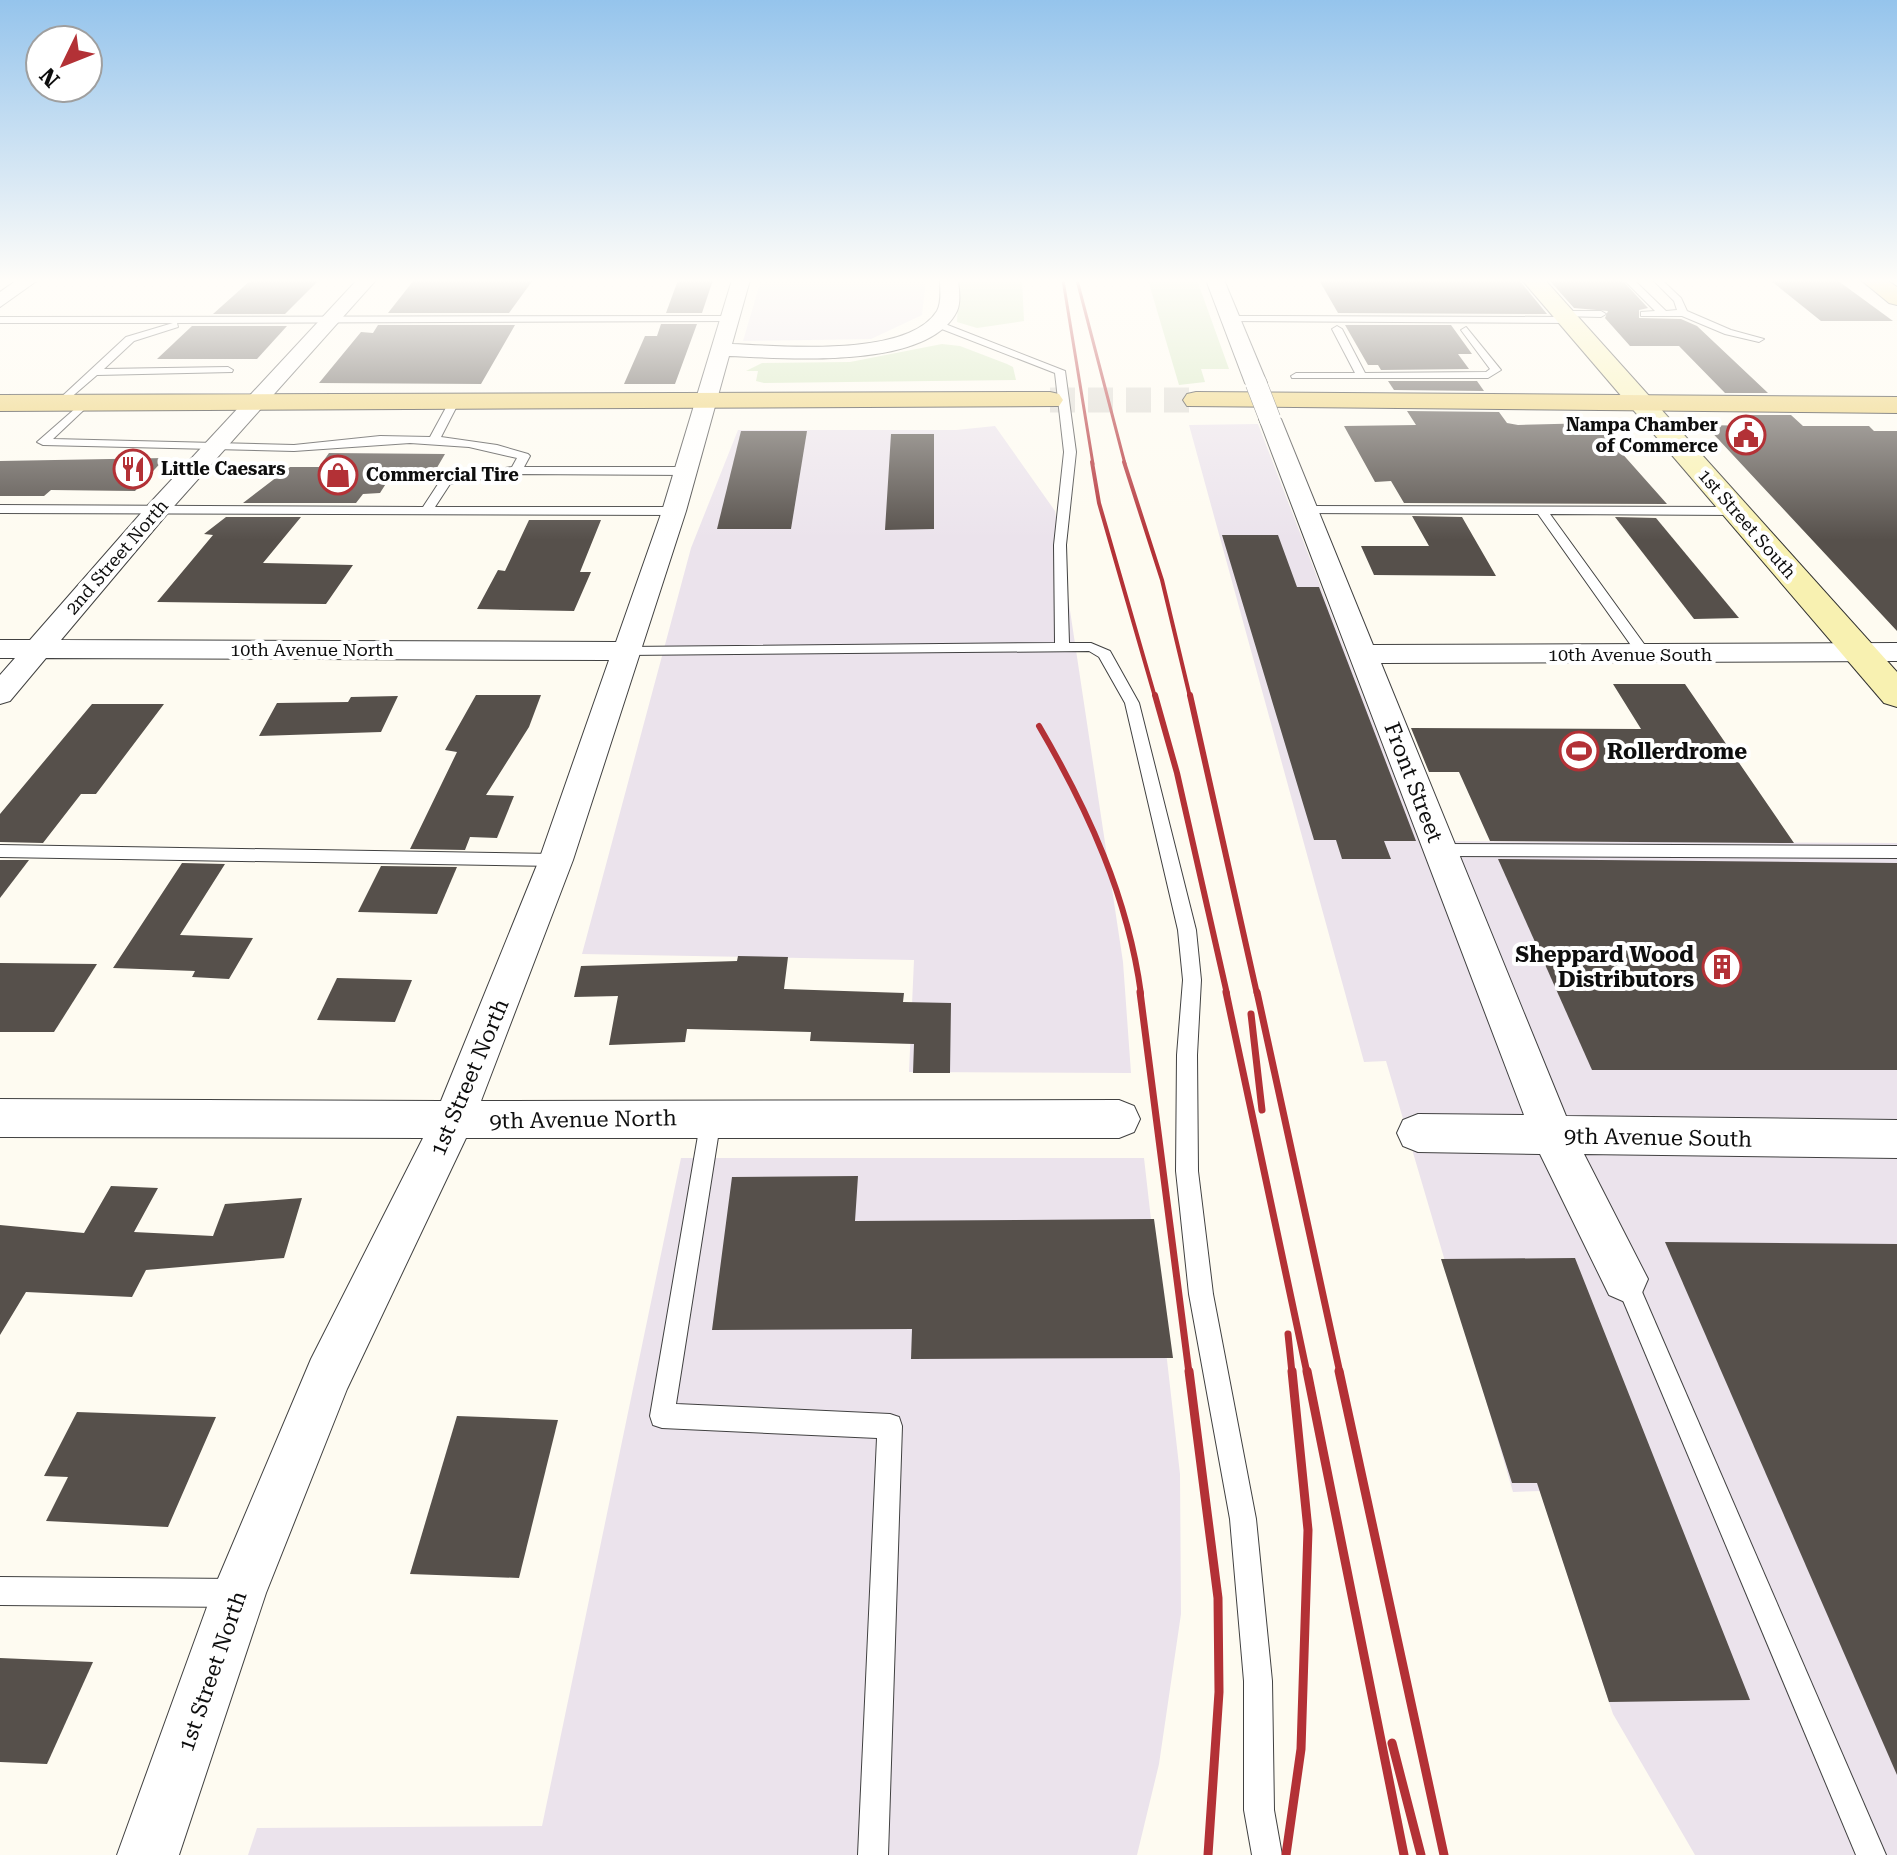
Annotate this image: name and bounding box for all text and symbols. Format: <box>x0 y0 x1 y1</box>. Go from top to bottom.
north arrow <box>24 24 104 104</box>
text: N <box>35 63 65 92</box>
place label: Nampa Chamber of Commerce <box>1566 414 1718 456</box>
public building icon: Nampa Chamber of Commerce <box>1725 414 1767 456</box>
restaurant icon: Little Caesars <box>112 448 154 490</box>
shop icon: Commercial Tire <box>317 454 359 496</box>
place label: Little Caesars <box>161 458 285 479</box>
place label: Commercial Tire <box>366 464 519 485</box>
street label: 1st Street South <box>1694 465 1801 583</box>
street label: 2nd Street North <box>61 495 172 618</box>
street label: 10th Avenue North <box>230 639 394 660</box>
street label: 10th Avenue South <box>1548 644 1712 665</box>
street label: Front Street <box>1379 719 1448 846</box>
sports icon: Rollerdrome <box>1558 730 1600 772</box>
place label: Rollerdrome <box>1607 739 1747 764</box>
place label: Sheppard Wood Distributors <box>1515 942 1694 992</box>
building icon: Sheppard Wood Distributors <box>1701 946 1743 988</box>
street label: 1st Street North <box>425 995 514 1159</box>
street label: 9th Avenue North <box>489 1105 677 1134</box>
street label: 9th Avenue South <box>1564 1123 1752 1152</box>
street label: 1st Street North <box>173 1588 252 1755</box>

